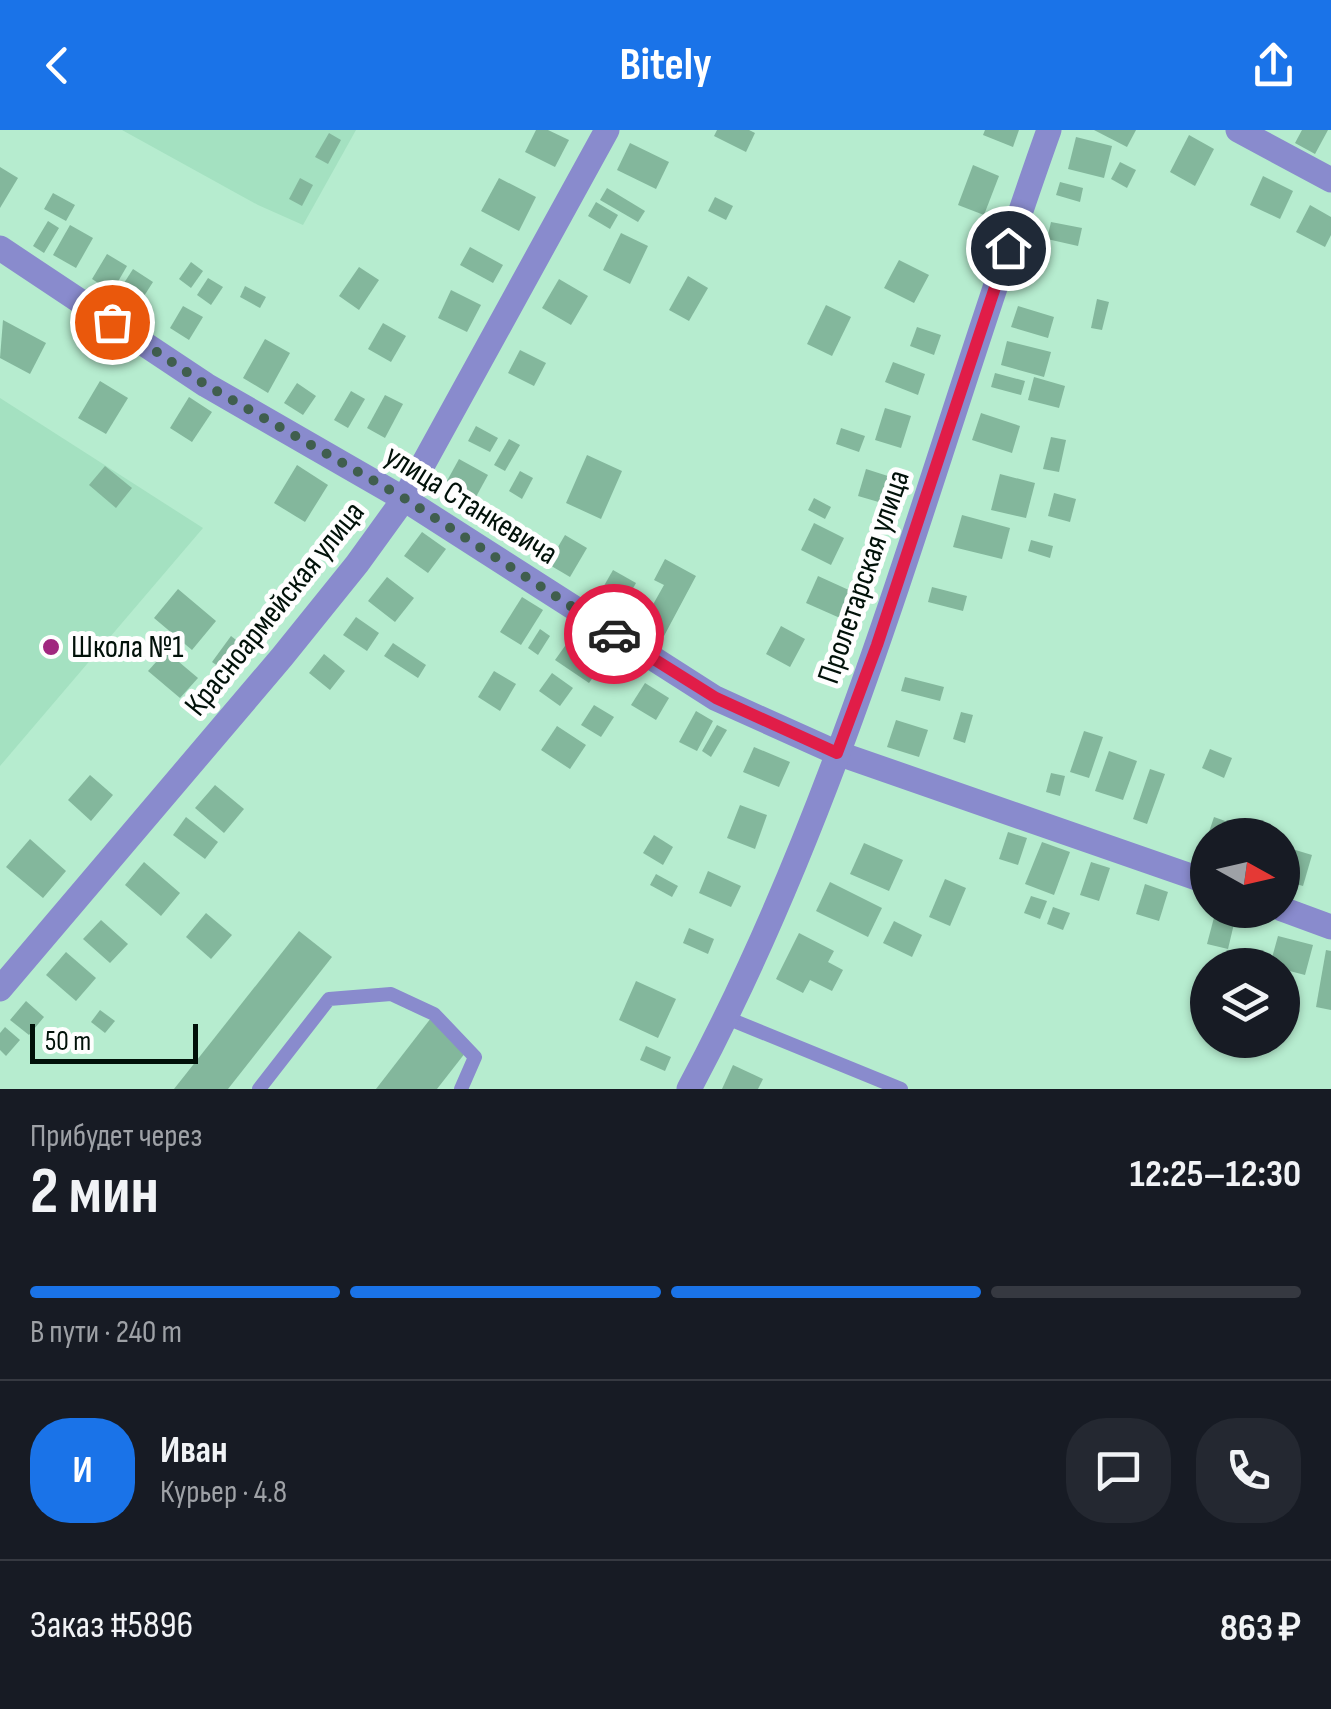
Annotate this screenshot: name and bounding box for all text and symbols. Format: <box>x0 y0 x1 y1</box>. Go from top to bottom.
icon: back <box>30 38 85 93</box>
text: Bitely <box>619 38 712 93</box>
icon: share <box>1246 38 1301 93</box>
pin <box>966 206 1051 291</box>
icon: home <box>981 221 1036 276</box>
pin <box>70 280 155 365</box>
icon: bag <box>85 295 140 350</box>
street label: улица Станкевича <box>378 437 564 573</box>
street label: Пролетарская улица <box>809 465 919 689</box>
street label: Красноармейская улица <box>177 494 373 724</box>
courier <box>564 584 664 684</box>
icon: car <box>587 607 642 662</box>
place label: Школа №1 <box>71 628 183 667</box>
marker: Школа №1 <box>40 636 62 658</box>
north arrow <box>1190 818 1300 928</box>
map controls <box>1190 818 1300 1058</box>
button: layers <box>1190 948 1300 1058</box>
scale bar <box>30 1019 198 1064</box>
text: 50 m <box>45 1025 91 1058</box>
text: Прибудет через <box>30 1117 202 1156</box>
text: 12:25–12:30 <box>1130 1152 1301 1197</box>
text: 2 мин <box>30 1154 159 1232</box>
text: В пути · 240 m <box>30 1313 182 1352</box>
button: chat <box>1066 1418 1171 1523</box>
button: phone <box>1196 1418 1301 1523</box>
text: Иван <box>160 1428 228 1473</box>
text: И <box>72 1448 93 1493</box>
text: Курьер · 4.8 <box>160 1473 287 1512</box>
text: Заказ #5896 <box>30 1603 193 1648</box>
text: 863 ₽ <box>1220 1606 1301 1651</box>

